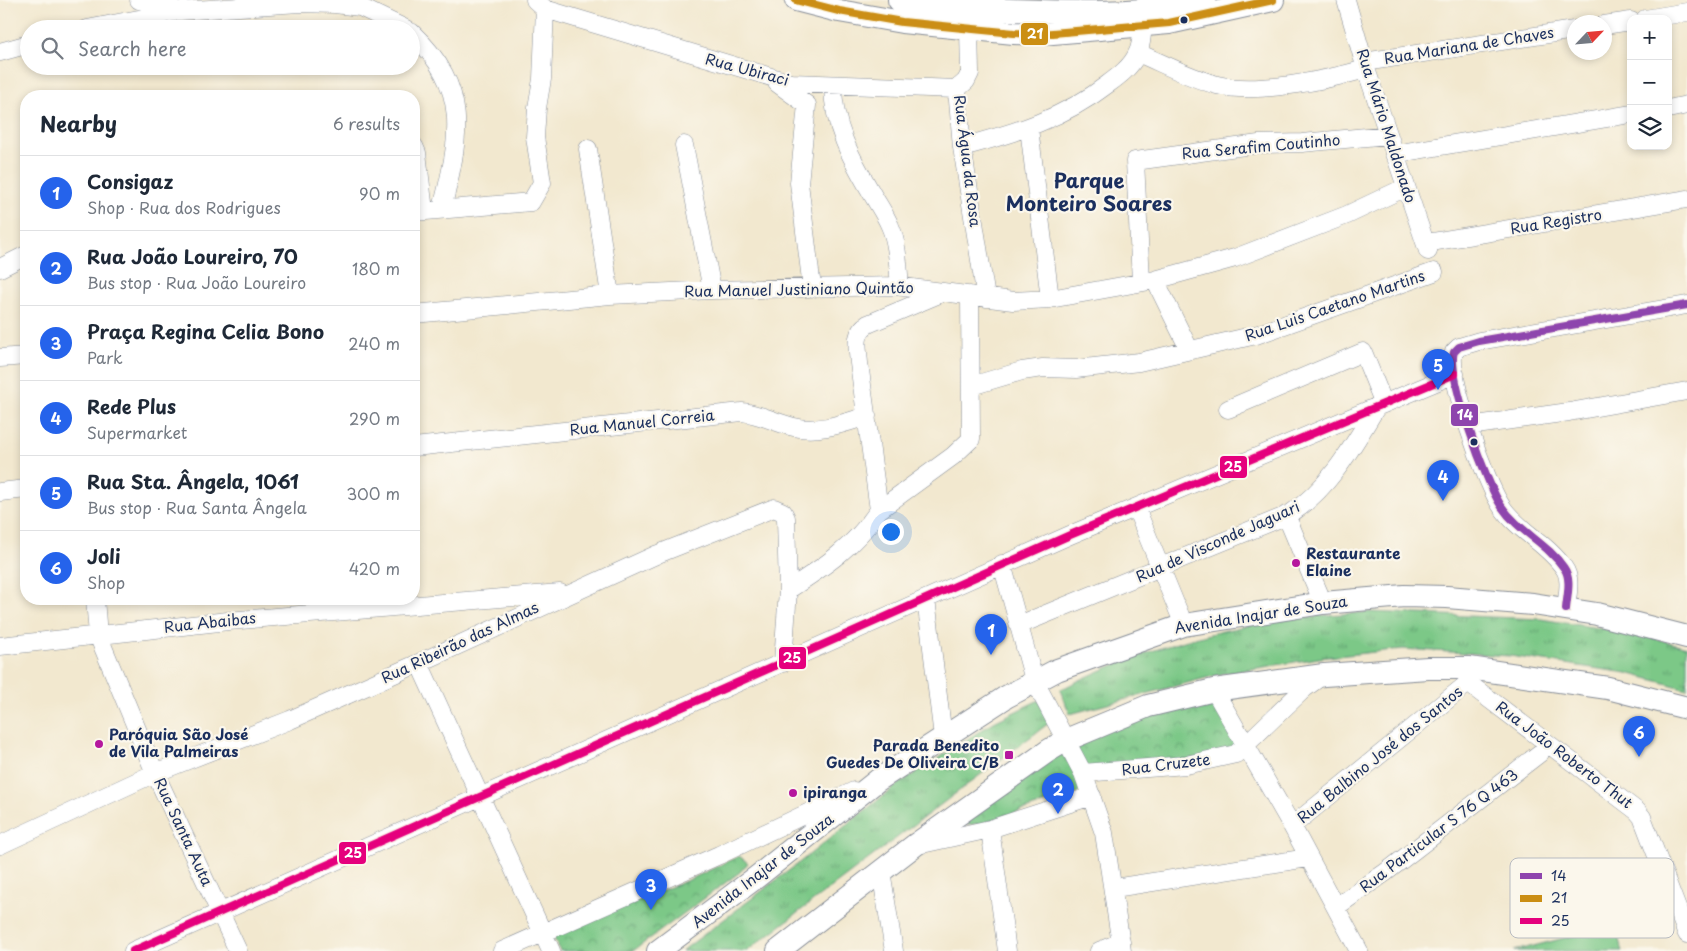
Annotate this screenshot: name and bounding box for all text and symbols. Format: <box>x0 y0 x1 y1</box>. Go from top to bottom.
unlabelled marker <box>1179 15 1189 25</box>
north arrow <box>1567 15 1612 60</box>
map controls <box>1627 15 1672 150</box>
button: + <box>1627 15 1672 60</box>
search box <box>20 20 420 75</box>
street label: Rua Mariana de Chaves <box>1382 20 1555 69</box>
line badge: 21 <box>1020 22 1049 46</box>
text: 21 <box>1027 23 1044 44</box>
icon: search <box>38 34 66 62</box>
text: Search here <box>78 34 187 62</box>
street label: Rua Mário Maldonado <box>1352 45 1423 206</box>
street label: Rua Ubiraci <box>703 46 792 91</box>
button: − <box>1627 60 1672 105</box>
street label: Rua Água da Rosa <box>949 94 988 229</box>
button: layers <box>1627 105 1672 150</box>
text: Nearby <box>40 107 117 139</box>
text: 6 results <box>333 111 400 135</box>
street label: Rua Serafim Coutinho <box>1181 127 1341 164</box>
district label: Parque Monteiro Soares <box>1006 165 1173 218</box>
text: Consigaz <box>87 167 173 195</box>
text: 1 <box>52 181 60 205</box>
text: 90 m <box>359 181 400 205</box>
text: Shop · Rua dos Rodrigues <box>87 195 281 219</box>
street label: Rua Registro <box>1508 202 1603 239</box>
text: Rua João Loureiro, 70 <box>87 242 298 270</box>
text: 2 <box>50 256 62 280</box>
text: 180 m <box>352 256 400 280</box>
street label: Rua Luis Caetano Martins <box>1241 263 1428 346</box>
text: Bus stop · Rua João Loureiro <box>87 270 306 294</box>
street label: Rua Manuel Justiniano Quintão <box>684 275 914 302</box>
text: Praça Regina Celia Bono <box>87 317 324 345</box>
text: 3 <box>51 331 61 355</box>
text: 240 m <box>348 331 400 355</box>
text: Park <box>87 345 123 369</box>
pin: 5 <box>1422 349 1454 390</box>
text: Rede Plus <box>87 392 176 420</box>
street label: Rua Manuel Correia <box>568 402 716 441</box>
line badge: 14 <box>1450 403 1479 427</box>
text: 14 <box>1457 404 1474 425</box>
text: 4 <box>51 406 61 430</box>
text: 290 m <box>349 406 400 430</box>
text: Supermarket <box>87 420 187 444</box>
unlabelled marker <box>1469 437 1479 447</box>
line badge: 25 <box>1219 455 1248 479</box>
text: 25 <box>1224 456 1242 477</box>
pin: 4 <box>1427 460 1459 501</box>
text: Rua Sta. Ângela, 1061 <box>87 467 299 495</box>
text: 5 <box>51 481 61 505</box>
text: 300 m <box>346 481 400 505</box>
street label: Rua de Visconde Jaguari <box>1132 494 1303 587</box>
text: Bus stop · Rua Santa Ângela <box>87 495 307 519</box>
your location <box>878 519 904 545</box>
place label: Restaurante Elaine <box>1306 541 1400 581</box>
text: Joli <box>87 542 121 570</box>
text: 6 <box>50 556 62 580</box>
text: 420 m <box>349 556 400 580</box>
marker: Restaurante Elaine <box>1290 557 1302 569</box>
text: Shop <box>87 570 125 594</box>
street label: Avenida Inajar de Souza <box>1173 588 1349 639</box>
street label: Rua Ribeirão das Almas <box>377 595 542 688</box>
street label: Rua Abaibas <box>163 605 257 638</box>
pin: 1 <box>975 614 1007 655</box>
line badge: 25 <box>778 646 807 670</box>
text: 25 <box>783 647 801 668</box>
street label: Rua Balbino José dos Santos <box>1291 680 1467 828</box>
street label: Rua João Roberto Thut <box>1492 695 1638 813</box>
pin: 6 <box>1623 716 1655 757</box>
place label: Paróquia São José de Vila Palmeiras <box>109 722 248 762</box>
place label: Parada Benedito Guedes De Oliveira C/B <box>826 733 999 773</box>
marker: Paróquia São José de Vila Palmeiras <box>93 738 105 750</box>
street label: Rua Cruzete <box>1120 747 1212 780</box>
marker: Parada Benedito Guedes De Oliveira C/B <box>1003 749 1015 761</box>
street label: Rua Particular S 76 Q 463 <box>1354 762 1522 897</box>
street label: Rua Santa Auta <box>149 773 220 889</box>
pin: 2 <box>1042 773 1074 814</box>
place label: ipiranga <box>803 780 867 803</box>
marker: ipiranga <box>787 787 799 799</box>
street label: Avenida Inajar de Souza <box>686 807 838 933</box>
line badge: 25 <box>338 841 367 865</box>
text: 25 <box>344 842 362 863</box>
legend <box>1510 858 1674 938</box>
text: 14 <box>1551 865 1567 886</box>
pin: 3 <box>635 869 667 910</box>
text: 21 <box>1551 887 1567 908</box>
text: 25 <box>1551 910 1570 931</box>

